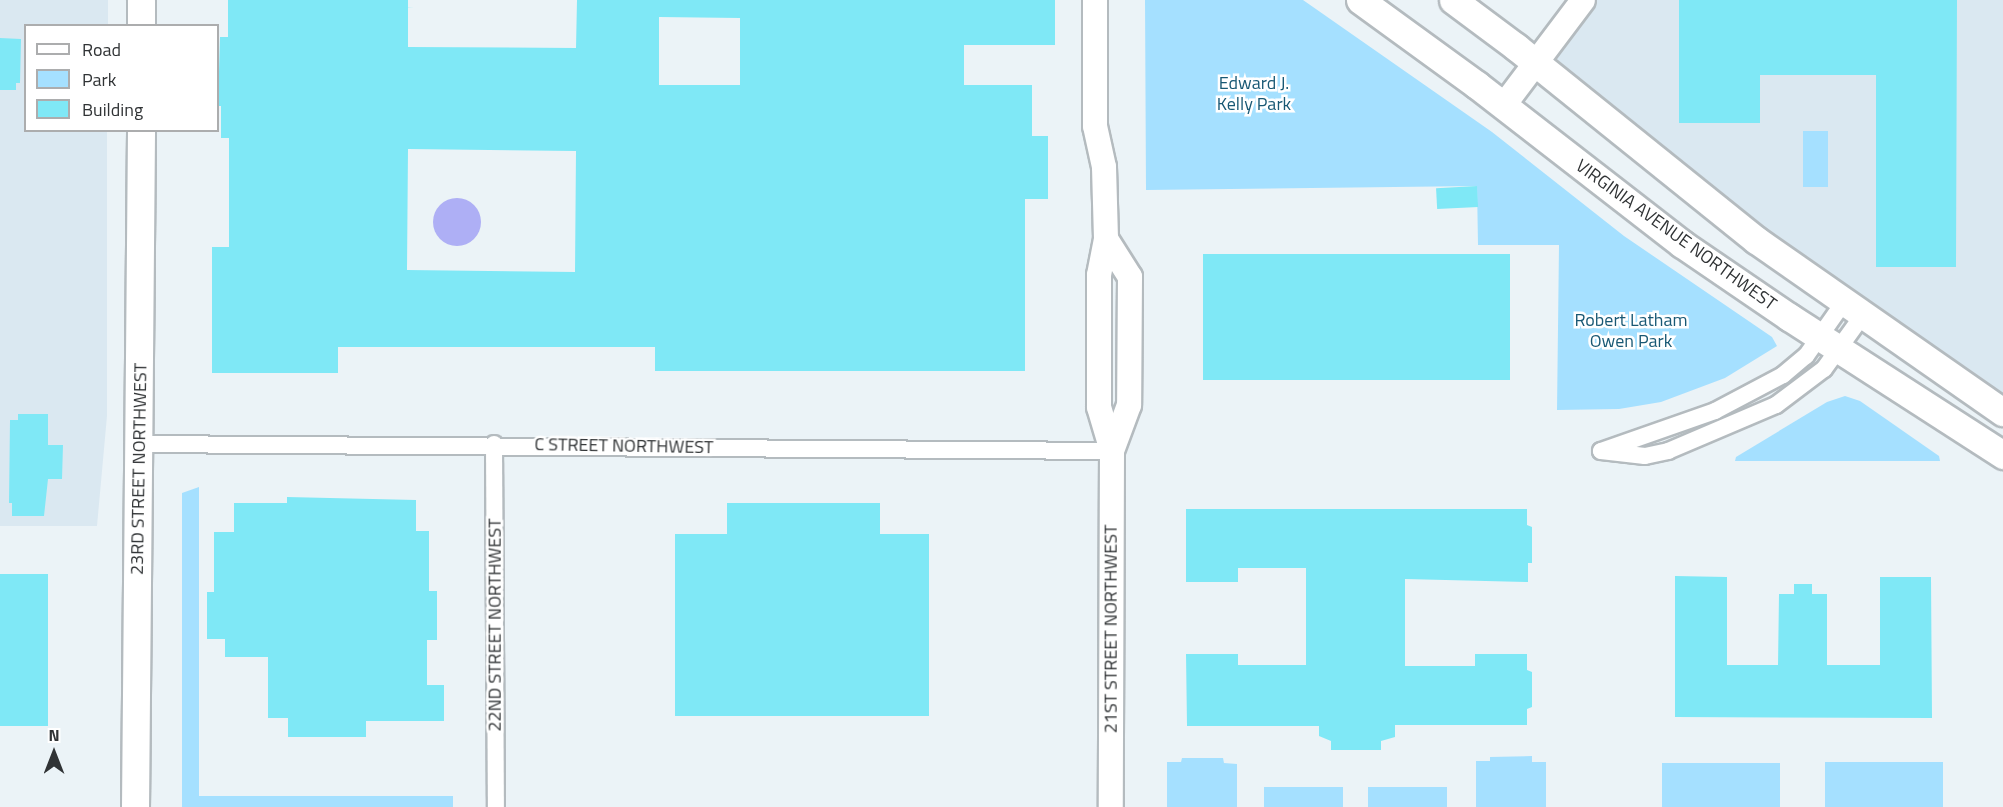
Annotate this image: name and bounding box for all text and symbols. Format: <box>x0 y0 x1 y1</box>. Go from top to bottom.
legend <box>24 24 219 132</box>
text: Road <box>82 36 121 63</box>
text: Park <box>82 66 116 93</box>
park label: Edward J. Kelly Park <box>1217 73 1291 116</box>
text: Building <box>82 96 143 123</box>
street label: VIRGINIA AVENUE NORTHWEST <box>1571 155 1781 315</box>
park label: Robert Latham Owen Park <box>1574 310 1688 352</box>
street label: 23RD STREET NORTHWEST <box>126 363 152 575</box>
street label: C STREET NORTHWEST <box>534 434 714 458</box>
street label: 22ND STREET NORTHWEST <box>484 518 506 732</box>
street label: 21ST STREET NORTHWEST <box>1100 525 1122 733</box>
north arrow <box>24 723 84 783</box>
text: N <box>48 723 60 747</box>

